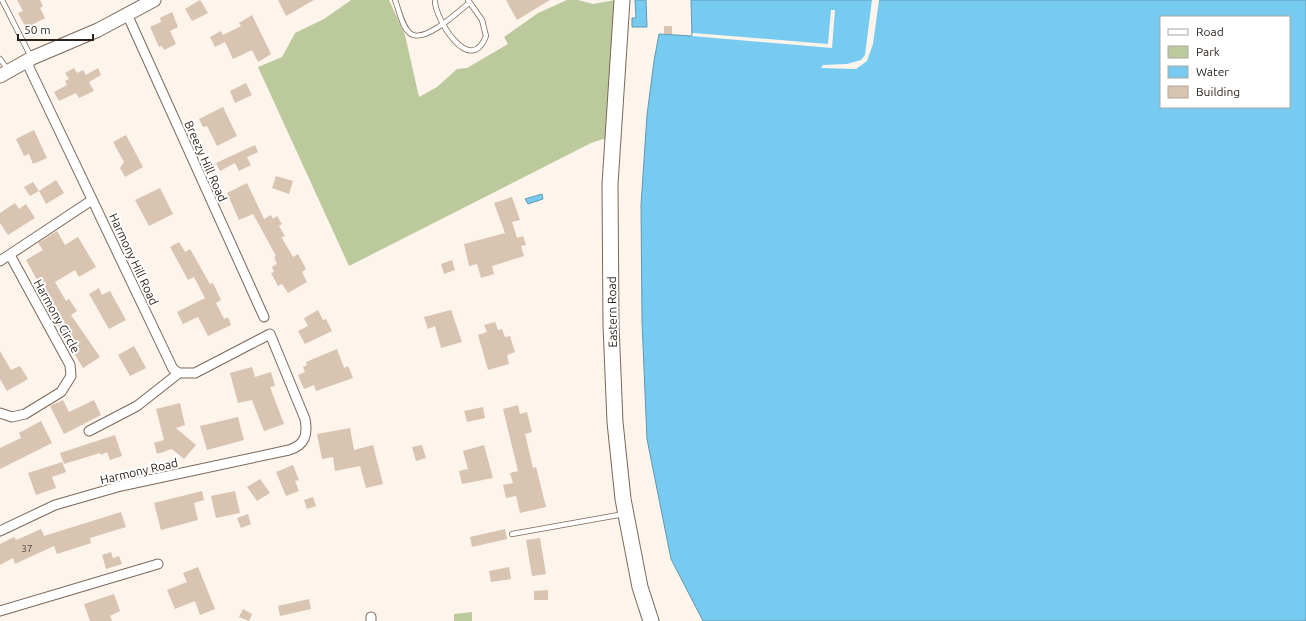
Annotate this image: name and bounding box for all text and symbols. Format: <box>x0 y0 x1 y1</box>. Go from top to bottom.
scale bar <box>18 16 93 42</box>
legend <box>1160 16 1290 108</box>
text: 50 m <box>24 23 51 36</box>
text: Road <box>1196 25 1224 38</box>
text: Park <box>1196 45 1220 58</box>
text: Water <box>1196 65 1229 78</box>
text: Building <box>1196 85 1240 98</box>
street label: Breezy Hill Road <box>182 118 230 204</box>
street label: Harmony Hill Road <box>107 211 161 307</box>
street label: Eastern Road <box>605 276 619 348</box>
street label: Harmony Circle <box>31 277 83 355</box>
street label: Harmony Road <box>99 456 179 486</box>
house number: 37 <box>21 543 33 554</box>

